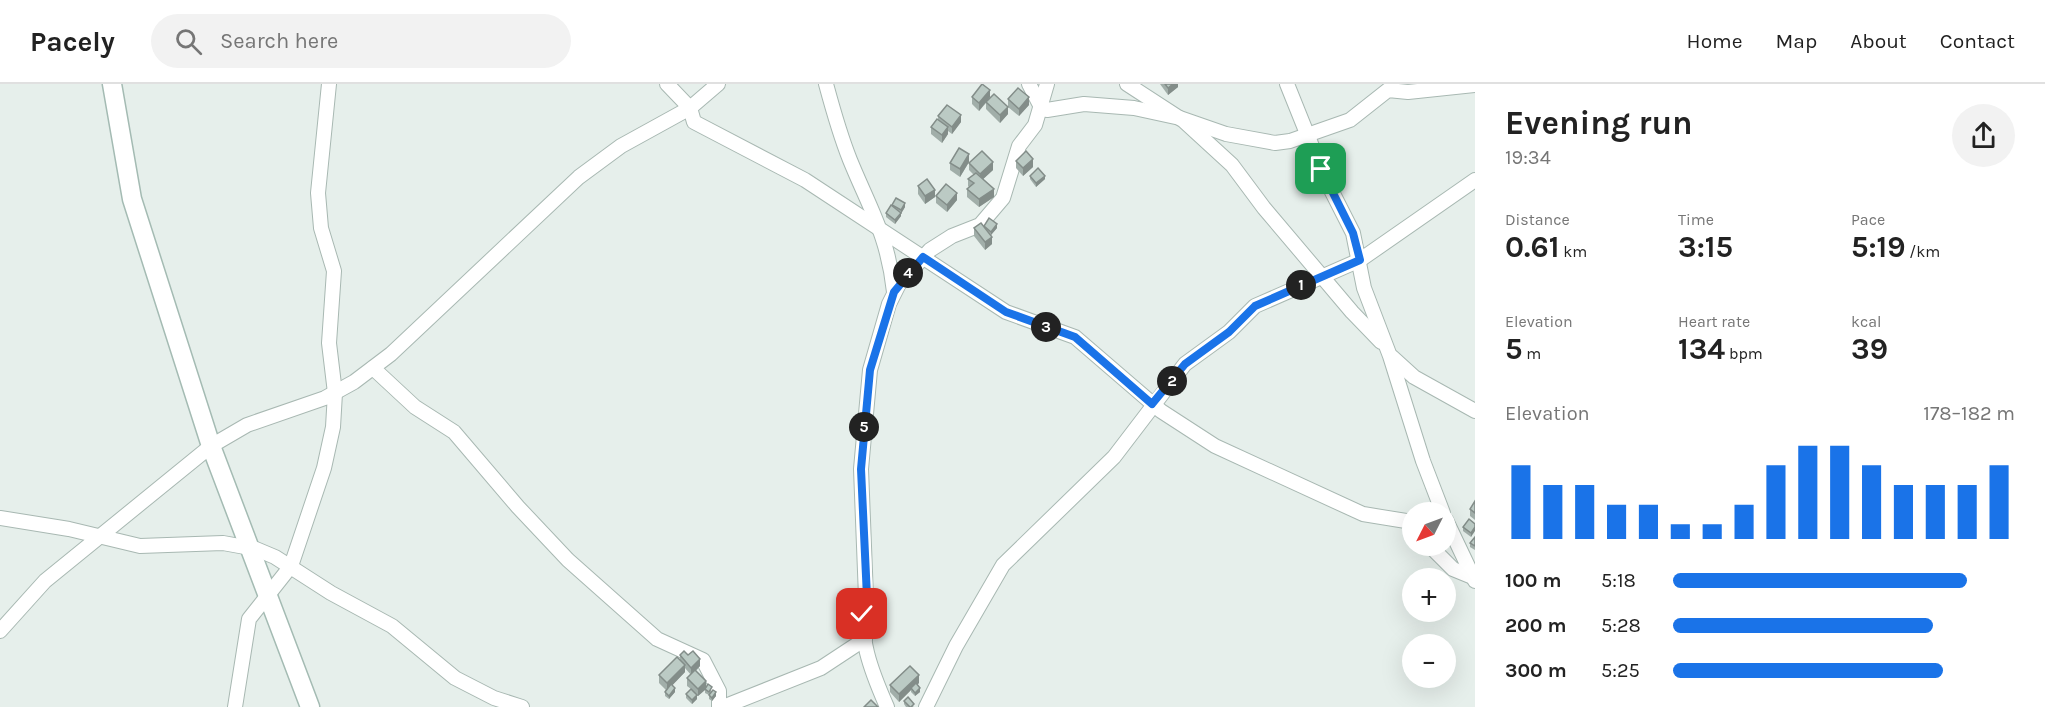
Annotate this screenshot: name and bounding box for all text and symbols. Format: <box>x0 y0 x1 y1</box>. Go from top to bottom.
search box <box>151 14 571 68</box>
text: Pacely <box>30 25 115 58</box>
icon: search <box>172 25 205 58</box>
text: Search here <box>220 28 338 54</box>
text: Home <box>1687 29 1743 53</box>
text: Map <box>1776 29 1817 53</box>
text: About <box>1850 29 1907 53</box>
text: Contact <box>1940 29 2015 53</box>
text: Evening run <box>1505 104 1693 142</box>
button: share <box>1952 104 2015 167</box>
pin <box>1295 143 1346 194</box>
text: 19:34 <box>1505 146 1551 169</box>
icon: arrive <box>1304 152 1337 185</box>
text: Distance <box>1505 210 1570 229</box>
text: Time <box>1678 210 1714 229</box>
text: Pace <box>1851 210 1885 229</box>
text: 0.61 <box>1505 229 1559 265</box>
text: 3:15 <box>1678 229 1733 265</box>
text: 5:19 <box>1851 229 1906 265</box>
text: km <box>1559 242 1587 261</box>
text: /km <box>1906 242 1940 261</box>
pin: 4 <box>893 258 923 288</box>
text: 4 <box>903 263 913 282</box>
pin: 1 <box>1286 270 1316 300</box>
text: 1 <box>1298 275 1304 294</box>
pin: 3 <box>1031 312 1061 342</box>
text: Elevation <box>1505 312 1573 331</box>
text: Heart rate <box>1678 312 1750 331</box>
text: kcal <box>1851 312 1882 331</box>
text: 3 <box>1041 317 1051 336</box>
text: 5 <box>1505 331 1522 367</box>
text: 134 <box>1678 331 1725 367</box>
text: 39 <box>1851 331 1888 367</box>
text: m <box>1522 344 1541 363</box>
text: bpm <box>1725 344 1763 363</box>
pin: 2 <box>1157 366 1187 396</box>
text: 2 <box>1167 371 1177 390</box>
text: Elevation <box>1505 402 1590 425</box>
text: 178–182 m <box>1923 402 2015 425</box>
pin: 5 <box>849 412 879 442</box>
text: 5 <box>859 417 869 436</box>
north arrow <box>1402 502 1456 556</box>
map controls <box>1402 502 1456 688</box>
button: + <box>1402 568 1456 622</box>
text: 100 m <box>1505 569 1561 592</box>
text: 5:18 <box>1601 569 1636 592</box>
pin <box>836 588 887 639</box>
icon: check <box>845 597 878 630</box>
text: 200 m <box>1505 614 1566 637</box>
text: 5:28 <box>1601 614 1641 637</box>
button: − <box>1402 634 1456 688</box>
text: 300 m <box>1505 659 1567 682</box>
text: 5:25 <box>1601 659 1640 682</box>

